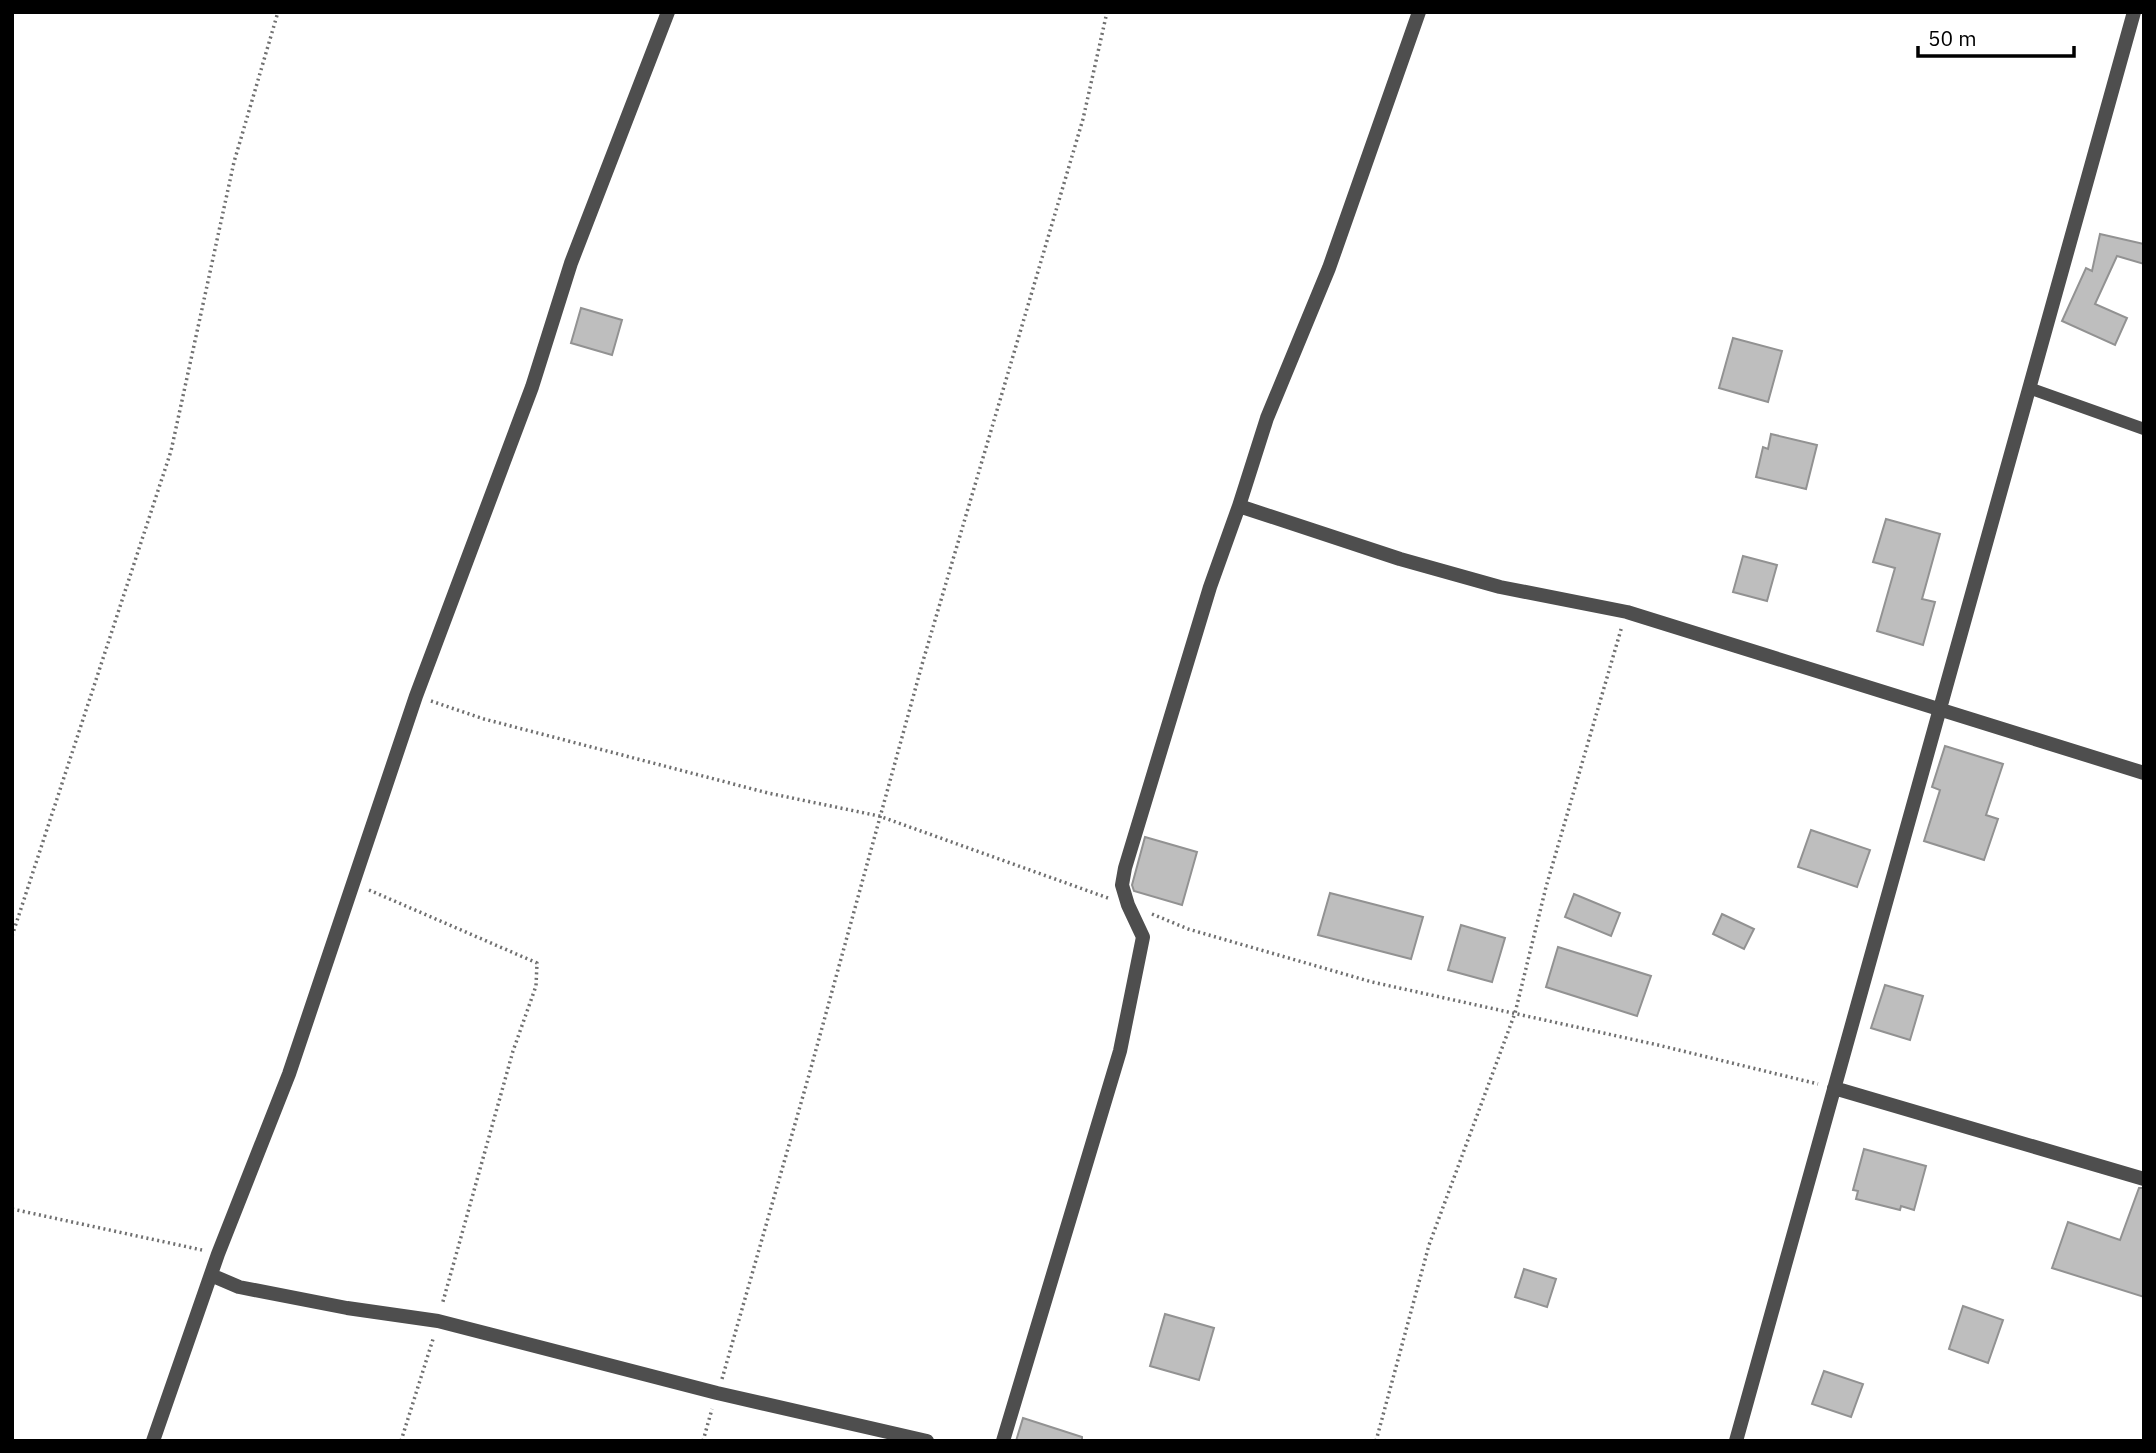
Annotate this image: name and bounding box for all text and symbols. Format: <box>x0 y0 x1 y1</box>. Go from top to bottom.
scale bar <box>1918 14 2074 58</box>
text: 50 m <box>1928 24 1977 52</box>

